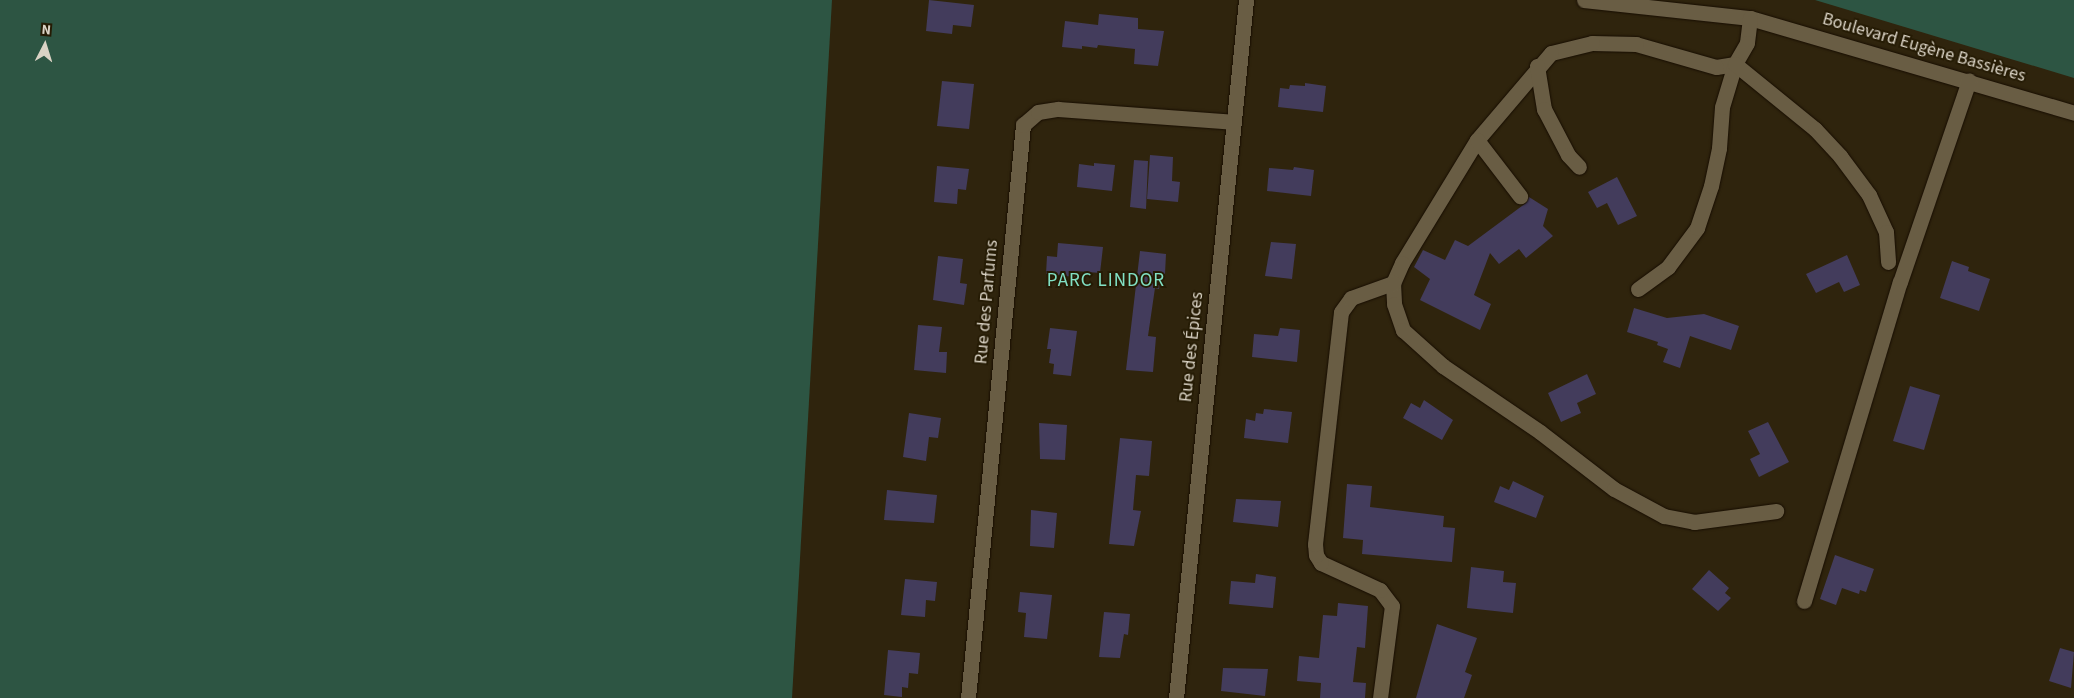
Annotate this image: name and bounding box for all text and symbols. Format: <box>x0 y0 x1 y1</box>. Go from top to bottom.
street label: Boulevard Eugène Bassières <box>1820 9 2028 87</box>
north arrow <box>20 20 70 70</box>
text: N <box>41 20 52 40</box>
street label: Rue des Parfums <box>971 239 1003 365</box>
district label: PARC LINDOR <box>1045 270 1167 292</box>
street label: Rue des Épices <box>1175 291 1209 403</box>

